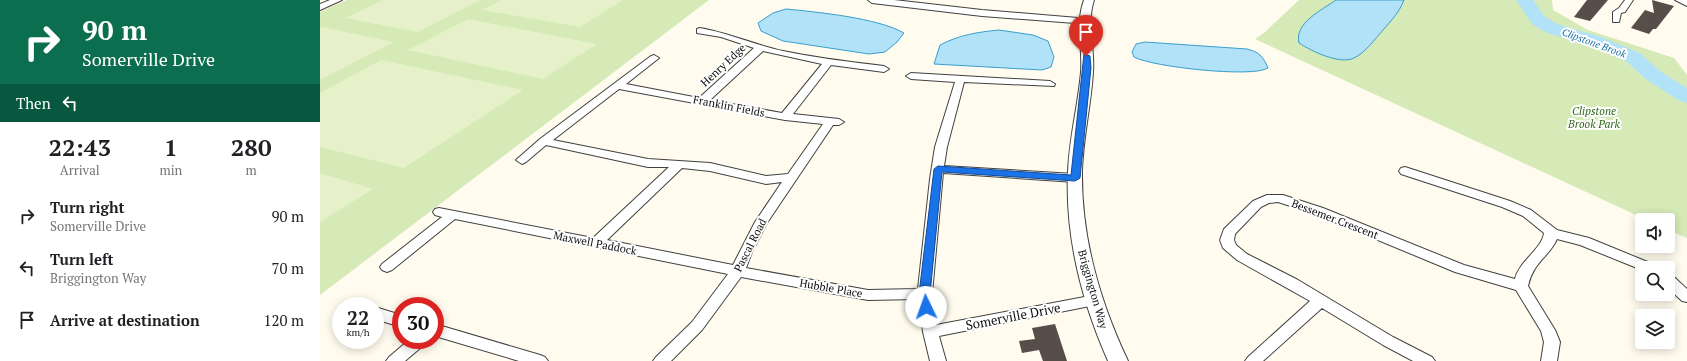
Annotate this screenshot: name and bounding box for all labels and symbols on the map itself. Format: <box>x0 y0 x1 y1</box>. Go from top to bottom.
pin <box>1069 15 1103 56</box>
water label: Clipstone Brook <box>1560 25 1628 61</box>
street label: Henry Edge <box>698 40 749 89</box>
street label: Franklin Fields <box>692 92 766 120</box>
park label: Clipstone Brook Park <box>1567 104 1621 131</box>
street label: Bessemer Crescent <box>1290 196 1380 242</box>
street label: Pascal Road <box>731 216 769 274</box>
street label: Maxwell Paddock <box>552 228 638 258</box>
street label: Briggington Way <box>1075 248 1111 331</box>
street label: Hubble Place <box>798 276 864 301</box>
position arrow <box>905 286 947 328</box>
speed limit sign: 30 <box>392 297 444 349</box>
street label: Somerville Drive <box>964 298 1062 334</box>

